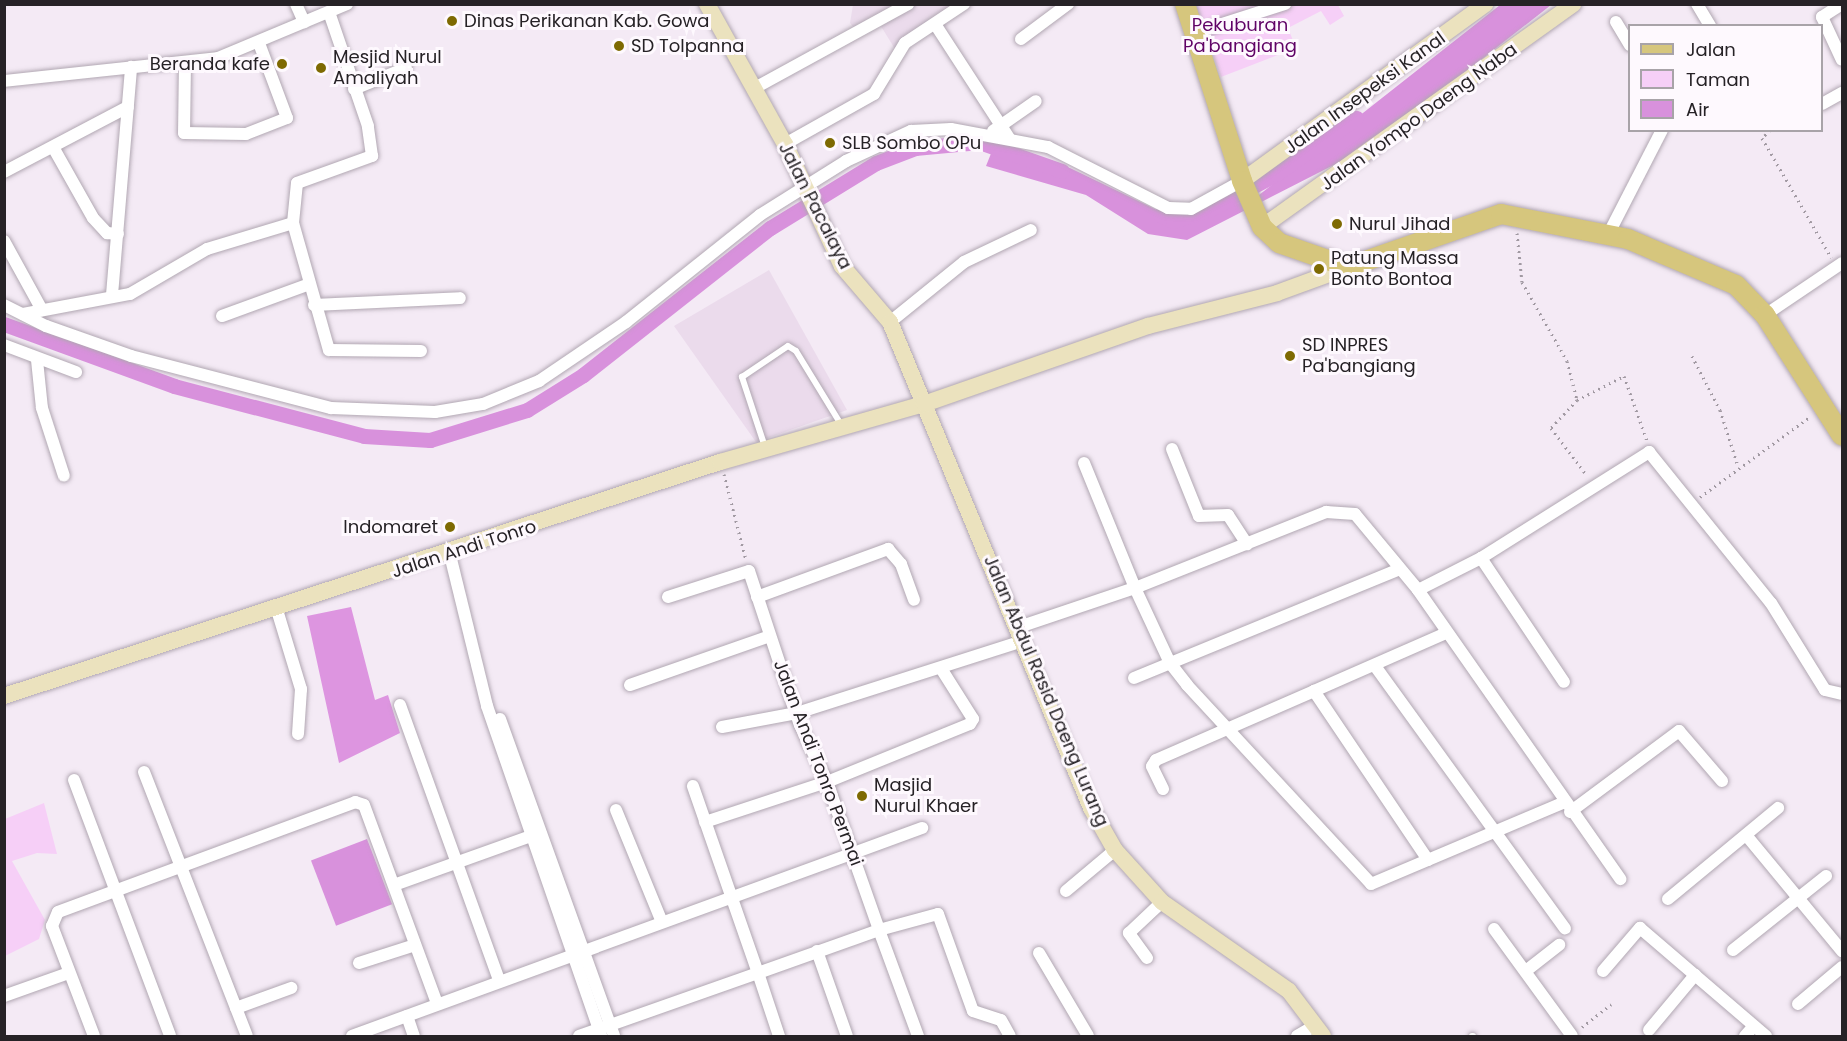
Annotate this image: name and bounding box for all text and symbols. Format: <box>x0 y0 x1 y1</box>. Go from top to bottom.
place label: Dinas Perikanan Kab. Gowa <box>464 10 709 32</box>
marker: Dinas Perikanan Kab. Gowa <box>445 14 459 28</box>
park label: Pekuburan Pa'bangiang <box>1183 15 1297 57</box>
legend <box>1628 24 1823 132</box>
street label: Jalan Insepeksi Kanal <box>1280 27 1450 159</box>
place label: SD Tolpanna <box>631 35 744 57</box>
text: Jalan <box>1686 37 1736 62</box>
street label: Jalan Yompo Daeng Naba <box>1317 38 1521 196</box>
marker: SD Tolpanna <box>612 39 626 53</box>
place label: Mesjid Nurul Amaliyah <box>333 47 442 90</box>
place label: Beranda kafe <box>150 53 270 75</box>
marker: Beranda kafe <box>275 57 289 71</box>
marker: Mesjid Nurul Amaliyah <box>314 61 328 75</box>
text: Taman <box>1686 67 1750 92</box>
text: Air <box>1686 97 1709 122</box>
place label: SLB Sombo OPu <box>842 132 981 154</box>
marker: SLB Sombo OPu <box>823 136 837 150</box>
street label: Jalan Pacalaya <box>774 139 856 273</box>
place label: Nurul Jihad <box>1349 213 1450 235</box>
marker: Nurul Jihad <box>1330 217 1344 231</box>
place label: Patung Massa Bonto Bontoa <box>1331 248 1459 290</box>
marker: Patung Massa Bonto Bontoa <box>1312 262 1326 276</box>
place label: SD INPRES Pa'bangiang <box>1302 335 1416 378</box>
marker: SD INPRES Pa'bangiang <box>1283 349 1297 363</box>
street label: Jalan Andi Tonro <box>389 515 539 583</box>
place label: Indomaret <box>343 516 438 538</box>
marker: Indomaret <box>443 520 457 534</box>
street label: Jalan Abdul Rasid Daeng Lurang <box>979 552 1113 830</box>
street label: Jalan Andi Tonro Permai <box>769 657 867 869</box>
place label: Masjid Nurul Khaer <box>874 775 978 818</box>
marker: Masjid Nurul Khaer <box>855 789 869 803</box>

